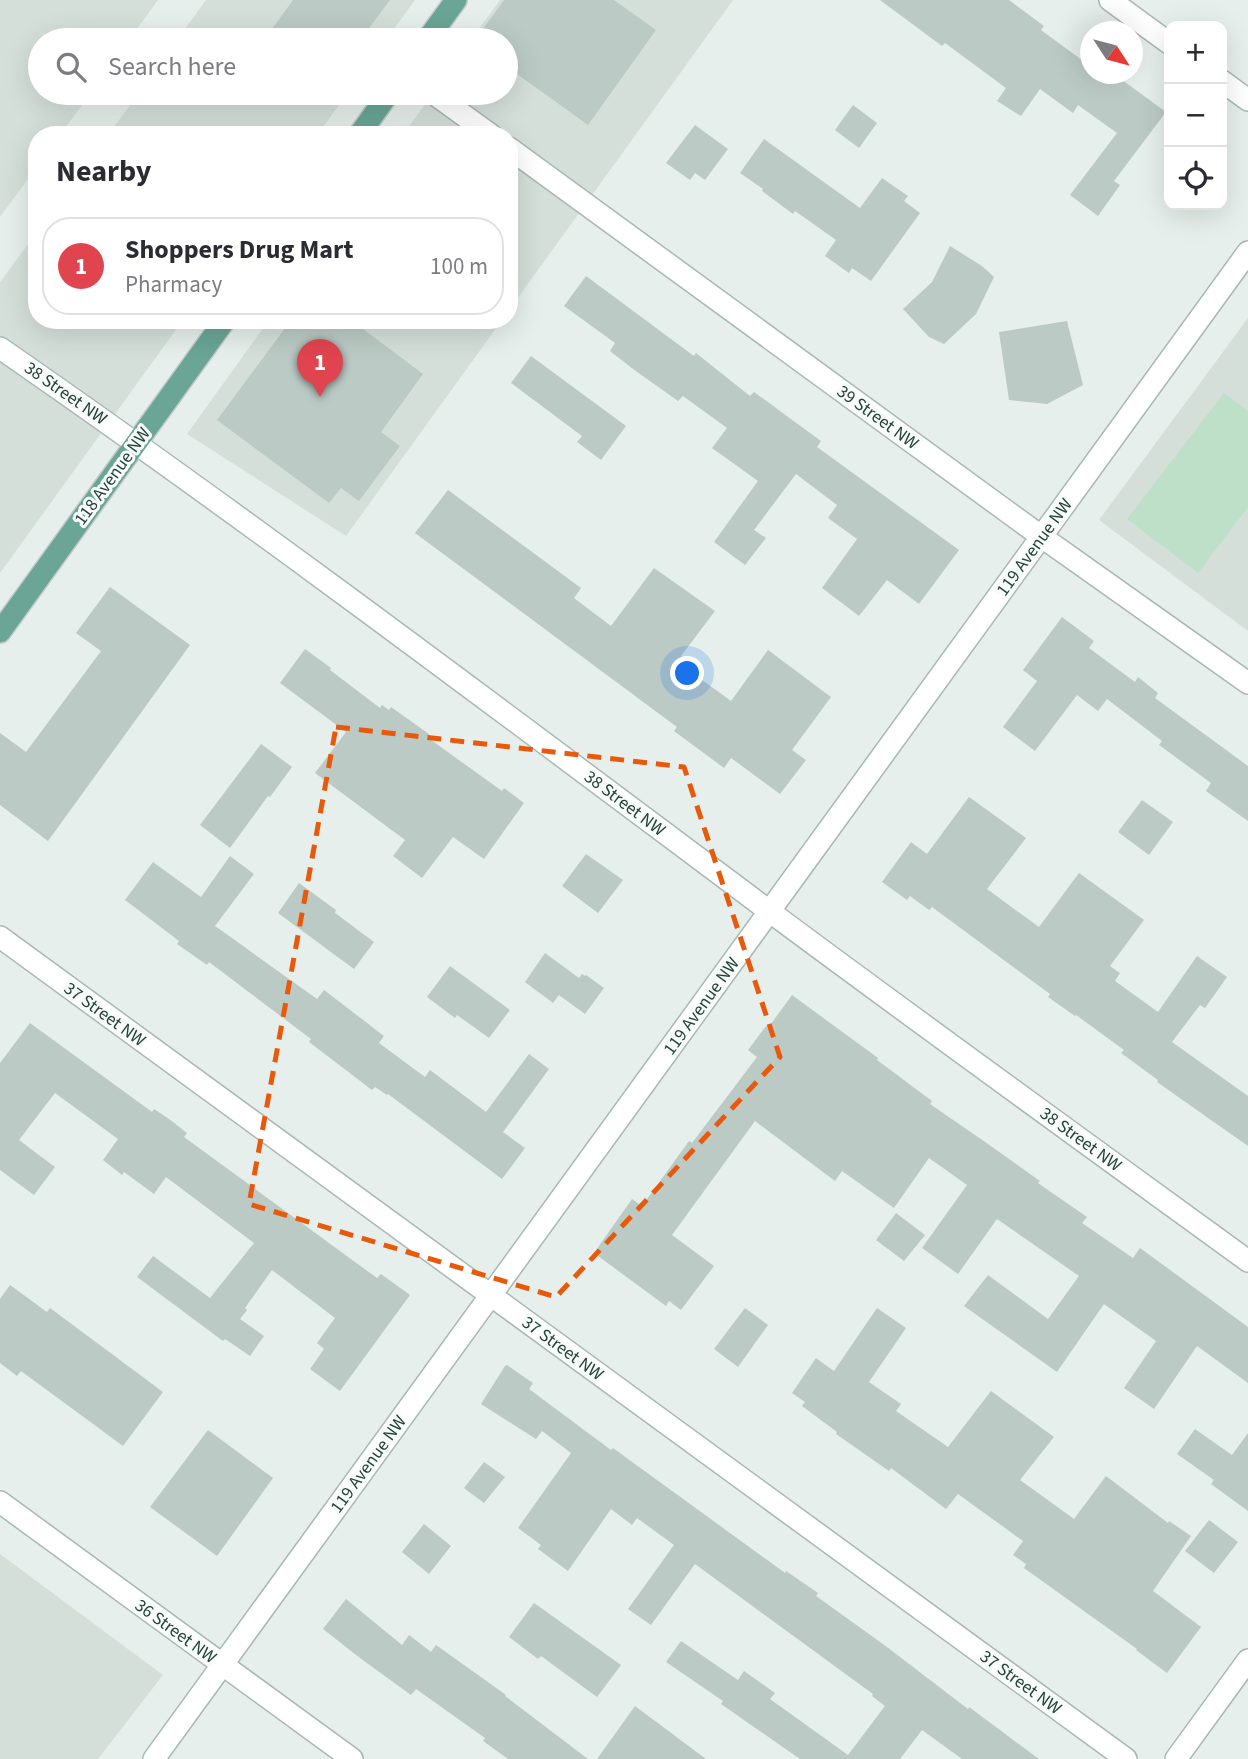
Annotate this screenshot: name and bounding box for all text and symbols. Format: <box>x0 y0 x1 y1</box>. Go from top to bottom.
north arrow <box>1080 21 1143 84</box>
map controls <box>1164 21 1227 210</box>
button: + <box>1164 21 1227 84</box>
search box <box>28 28 518 105</box>
icon: search <box>52 48 90 86</box>
text: Search here <box>108 48 236 85</box>
button: − <box>1164 84 1227 147</box>
button: locate <box>1164 147 1227 210</box>
text: Nearby <box>56 150 151 193</box>
text: Shoppers Drug Mart <box>125 231 353 268</box>
text: 1 <box>75 250 87 283</box>
text: 100 m <box>430 250 488 283</box>
text: Pharmacy <box>125 268 222 301</box>
pin: 1 <box>297 339 343 397</box>
street label: 38 Street NW <box>19 356 112 431</box>
street label: 39 Street NW <box>832 379 924 456</box>
street label: 118 Avenue NW <box>68 422 156 530</box>
street label: 119 Avenue NW <box>990 493 1078 601</box>
your location <box>670 656 704 690</box>
street label: 38 Street NW <box>579 765 671 842</box>
street label: 119 Avenue NW <box>657 952 745 1060</box>
street label: 37 Street NW <box>59 976 151 1053</box>
street label: 38 Street NW <box>1035 1101 1127 1178</box>
street label: 37 Street NW <box>517 1310 609 1387</box>
street label: 119 Avenue NW <box>324 1410 412 1518</box>
street label: 36 Street NW <box>130 1593 222 1670</box>
street label: 37 Street NW <box>975 1644 1067 1721</box>

